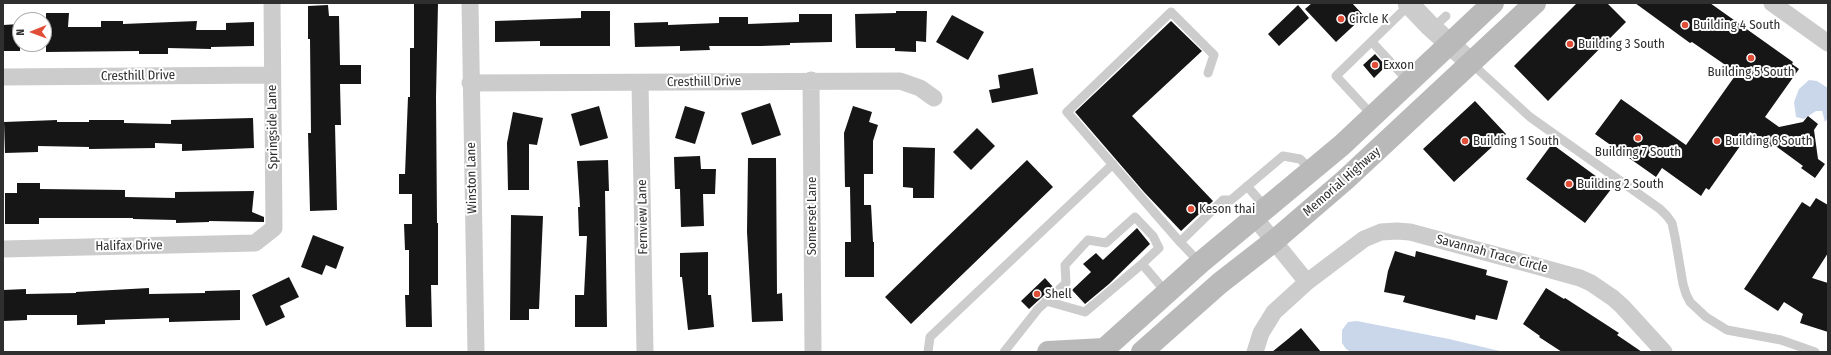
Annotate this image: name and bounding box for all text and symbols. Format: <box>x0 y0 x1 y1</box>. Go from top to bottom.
place label: Circle K <box>1349 11 1388 27</box>
north arrow <box>12 12 52 52</box>
marker: Circle K <box>1336 14 1346 24</box>
place label: Building 4 South <box>1693 17 1780 33</box>
marker: Building 4 South <box>1680 20 1690 30</box>
text: N <box>14 29 27 36</box>
place label: Building 3 South <box>1578 36 1665 52</box>
marker: Building 3 South <box>1565 39 1575 49</box>
marker: Building 5 South <box>1746 53 1756 63</box>
place label: Exxon <box>1383 57 1414 73</box>
marker: Exxon <box>1370 60 1380 70</box>
place label: Building 5 South <box>1707 64 1795 80</box>
street label: Cresthill Drive <box>101 68 175 84</box>
street label: Cresthill Drive <box>667 74 741 90</box>
street label: Springside Lane <box>264 85 282 169</box>
place label: Building 1 South <box>1473 133 1559 149</box>
marker: Building 7 South <box>1633 133 1643 143</box>
place label: Building 6 South <box>1725 133 1813 149</box>
marker: Building 1 South <box>1460 136 1470 146</box>
marker: Building 6 South <box>1712 136 1722 146</box>
street label: Winston Lane <box>464 142 480 214</box>
street label: Memorial Highway <box>1300 144 1384 220</box>
place label: Building 7 South <box>1595 144 1681 160</box>
place label: Building 2 South <box>1577 176 1664 192</box>
street label: Somerset Lane <box>804 177 820 255</box>
street label: Fernview Lane <box>635 179 651 255</box>
marker: Building 2 South <box>1564 179 1574 189</box>
place label: Keson thai <box>1199 201 1255 217</box>
marker: Keson thai <box>1186 204 1196 214</box>
street label: Savannah Trace Circle <box>1434 232 1550 276</box>
street label: Halifax Drive <box>95 238 163 254</box>
place label: Shell <box>1045 286 1072 302</box>
marker: Shell <box>1032 289 1042 299</box>

